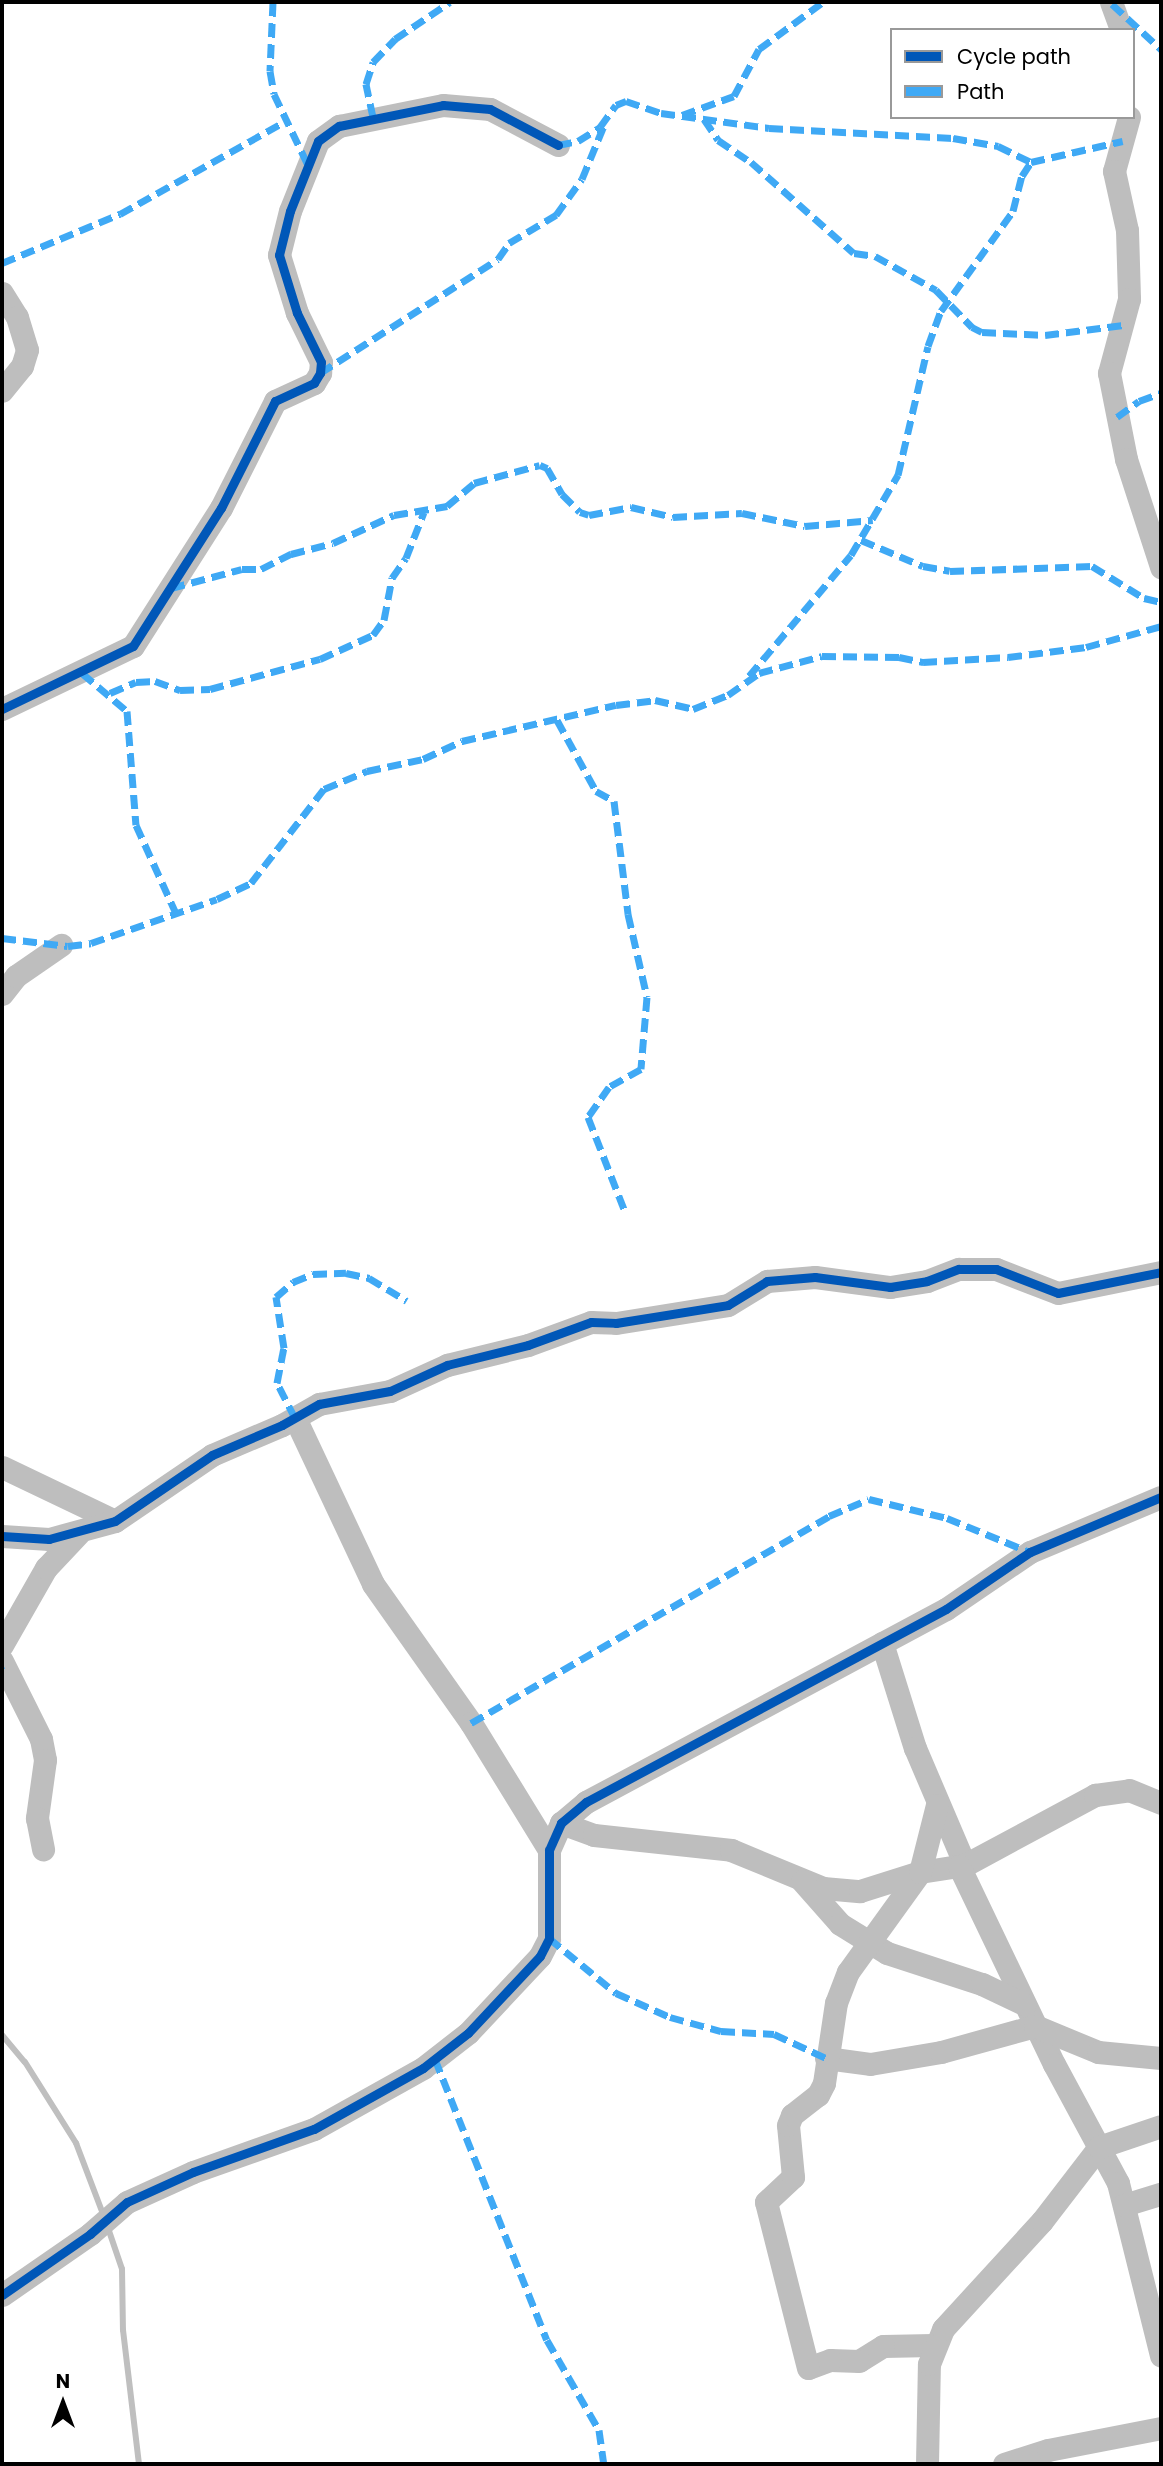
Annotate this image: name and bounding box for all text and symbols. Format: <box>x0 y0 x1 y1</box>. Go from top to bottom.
legend <box>890 28 1135 119</box>
text: Cycle path <box>957 42 1071 71</box>
text: Path <box>957 77 1004 106</box>
north arrow <box>28 2368 98 2438</box>
text: N <box>56 2368 70 2395</box>

